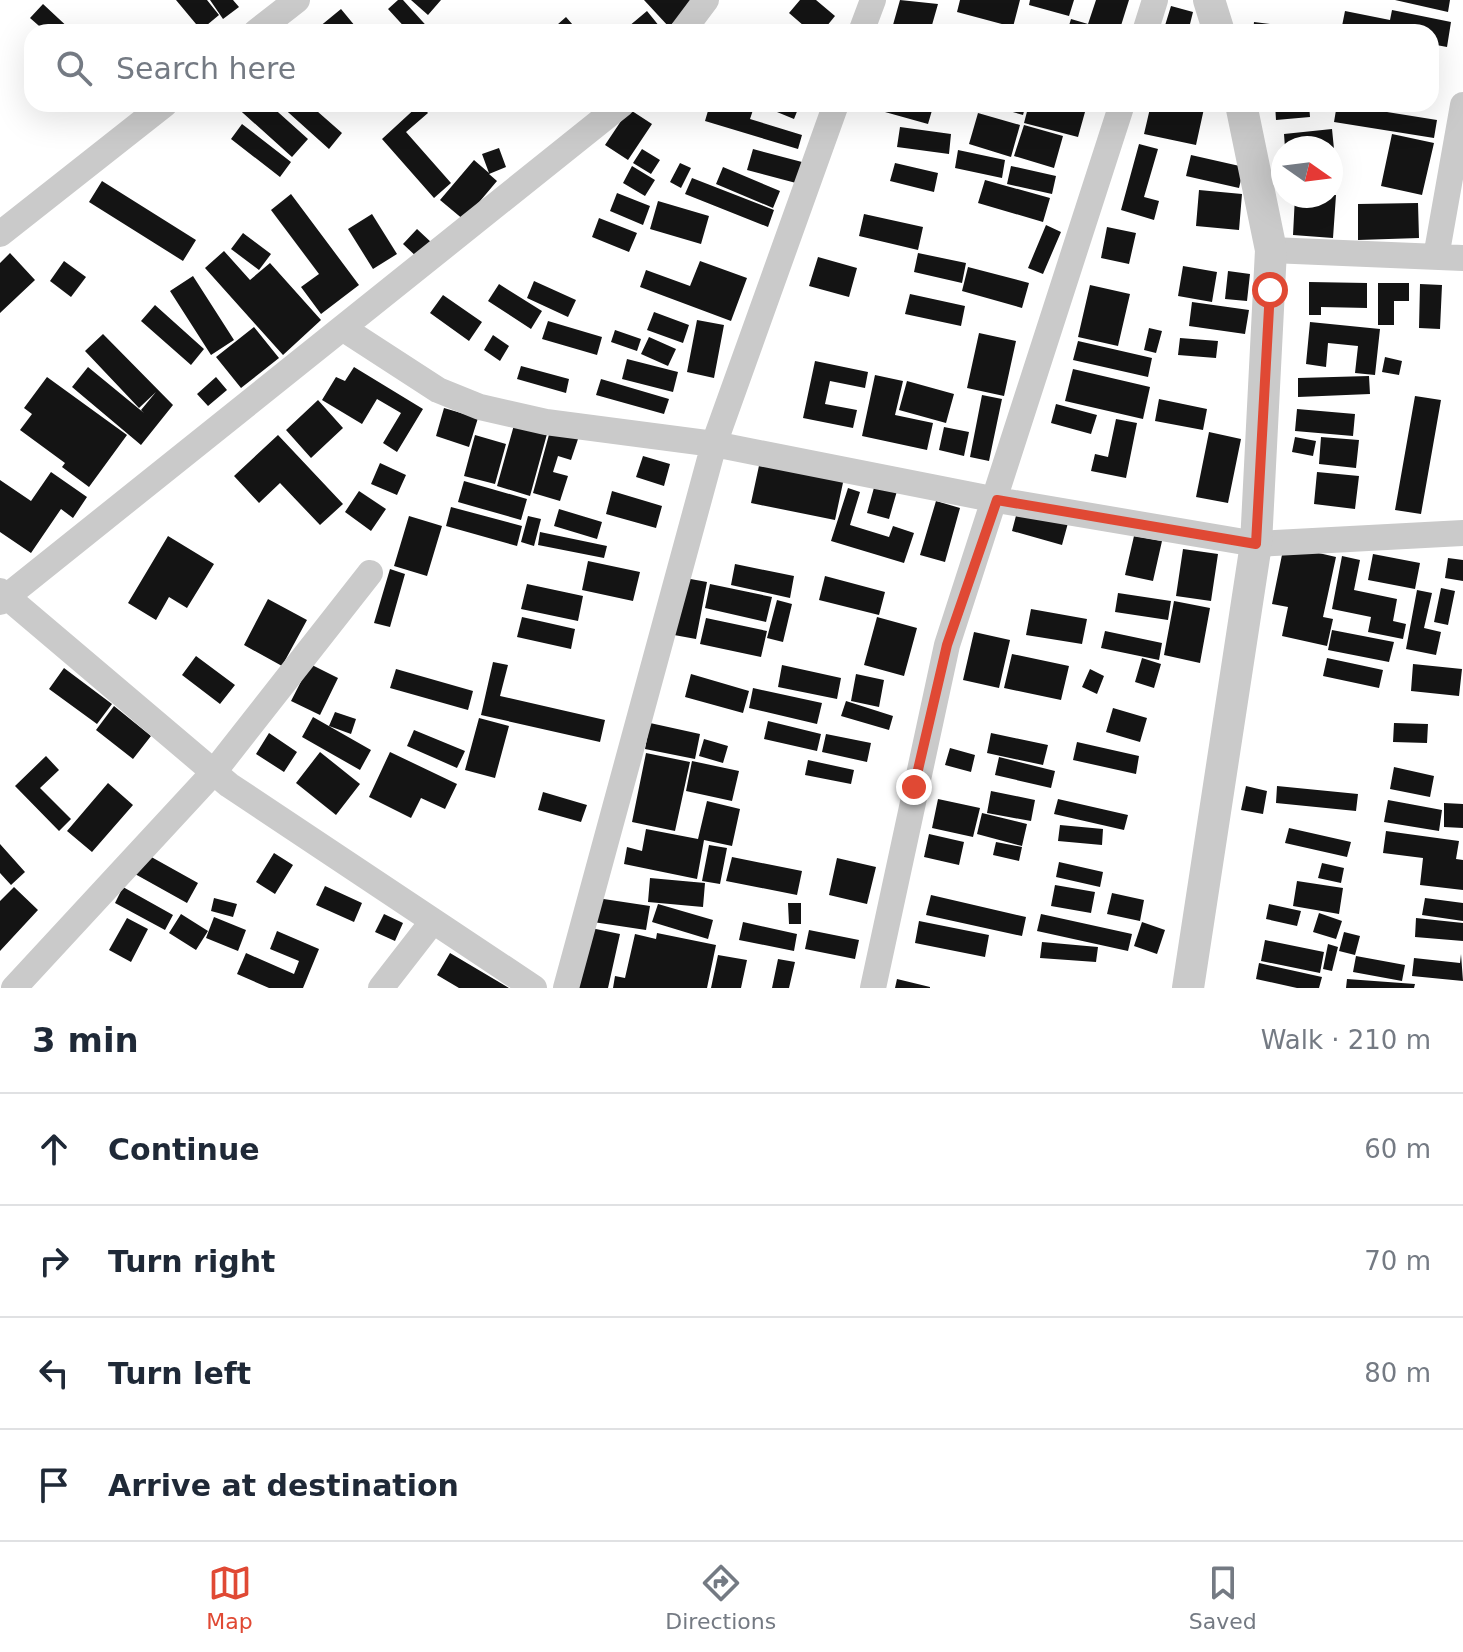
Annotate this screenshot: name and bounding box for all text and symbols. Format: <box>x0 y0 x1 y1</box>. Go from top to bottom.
search box <box>24 24 1439 112</box>
icon: search <box>52 46 96 90</box>
text: Search here <box>116 51 296 86</box>
north arrow <box>1271 136 1343 208</box>
route start <box>1252 272 1288 308</box>
route end <box>896 769 932 805</box>
text: 3 min <box>32 1020 139 1060</box>
text: Walk · 210 m <box>1261 1025 1431 1055</box>
icon: ahead <box>32 1127 76 1171</box>
text: Continue <box>108 1132 260 1167</box>
text: 60 m <box>1364 1134 1431 1164</box>
icon: right <box>32 1239 76 1283</box>
text: Turn right <box>108 1244 275 1279</box>
text: 70 m <box>1364 1246 1431 1276</box>
icon: left <box>32 1351 76 1395</box>
text: Turn left <box>108 1356 251 1391</box>
text: 80 m <box>1364 1358 1431 1388</box>
icon: arrive <box>32 1463 76 1507</box>
text: Arrive at destination <box>108 1468 459 1503</box>
tab: Map <box>206 1561 253 1634</box>
tab: Directions <box>665 1561 776 1634</box>
tab: Saved <box>1189 1561 1257 1634</box>

